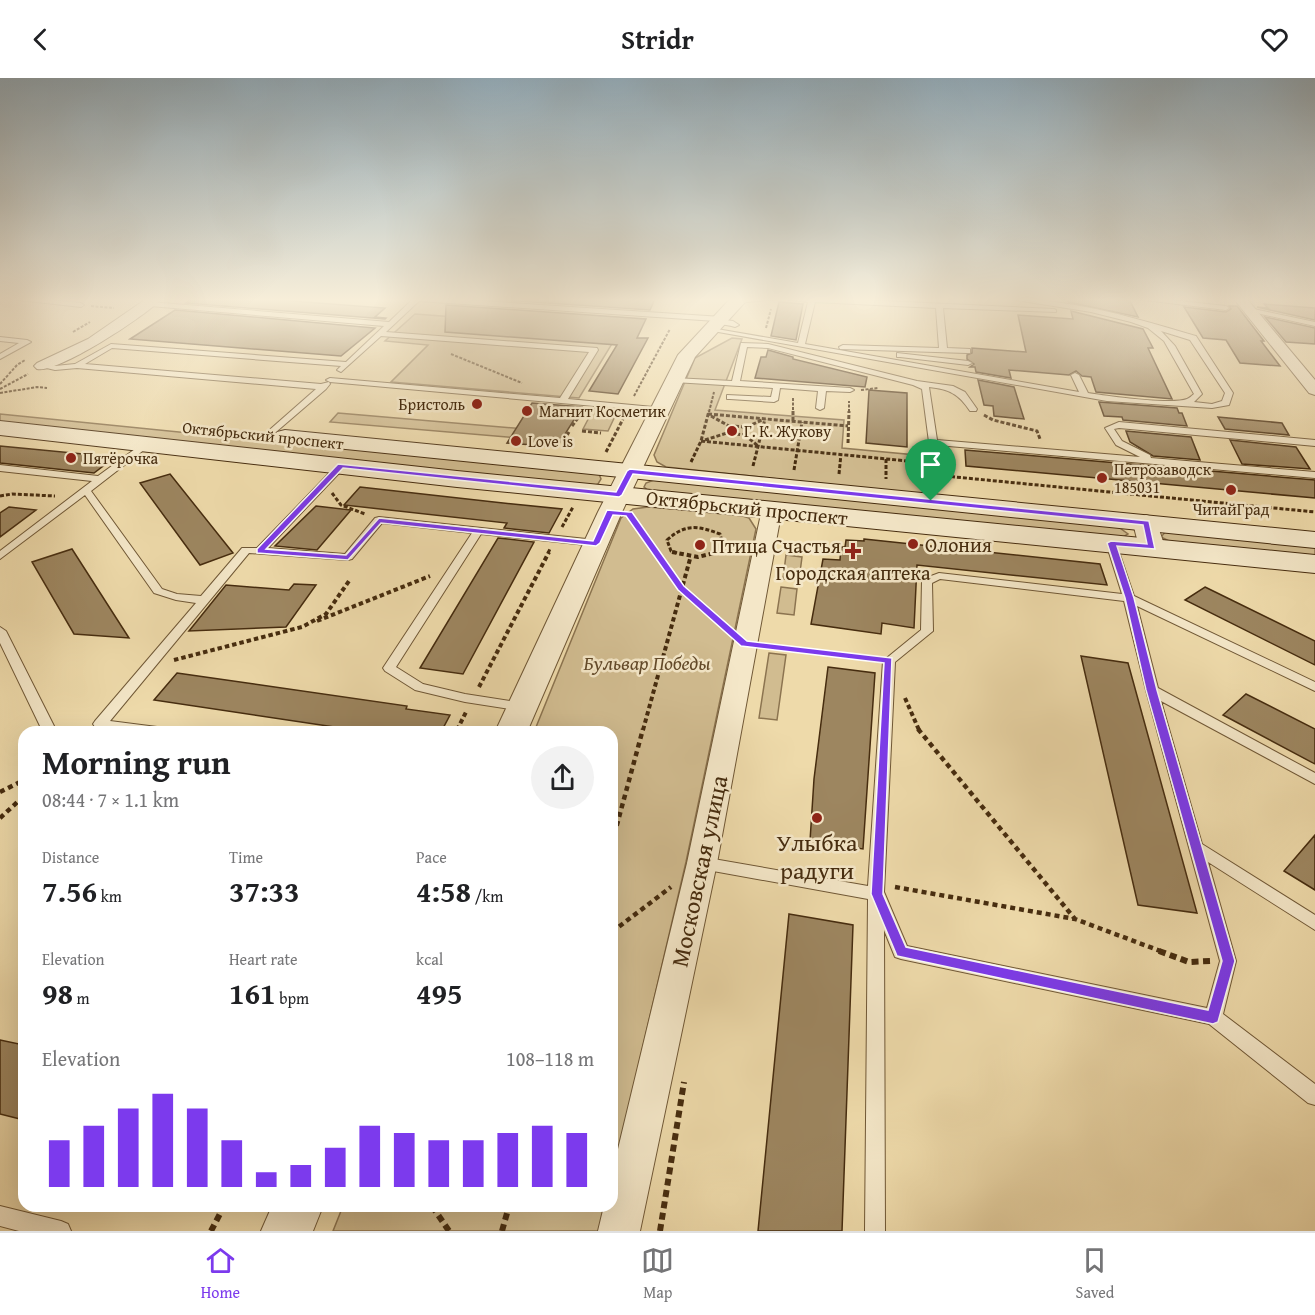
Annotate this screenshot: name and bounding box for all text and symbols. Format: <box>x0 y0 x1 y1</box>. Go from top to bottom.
text: Stridr <box>621 19 694 59</box>
icon: back <box>24 23 57 56</box>
icon: heart <box>1258 23 1291 56</box>
place label: Бристоль <box>398 392 465 416</box>
marker: Бристоль <box>470 397 484 411</box>
place label: Магнит Косметик <box>539 399 666 423</box>
marker: Магнит Косметик <box>520 404 534 418</box>
street label: Октябрьский проспект <box>181 415 345 455</box>
place label: Г. К. Жукову <box>744 419 831 443</box>
marker: Г. К. Жукову <box>725 424 739 438</box>
place label: Love is <box>528 429 573 453</box>
marker: Love is <box>509 434 523 448</box>
pin <box>905 439 956 501</box>
place label: Пятёрочка <box>83 446 158 470</box>
icon: arrive <box>914 448 947 481</box>
marker: Пятёрочка <box>64 451 78 465</box>
place label: Петрозаводск 185031 <box>1114 457 1212 499</box>
marker: Петрозаводск 185031 <box>1095 471 1109 485</box>
street label: Октябрьский проспект <box>645 482 849 532</box>
marker: ЧитайГрад <box>1224 483 1238 497</box>
place label: ЧитайГрад <box>1193 497 1270 521</box>
place label: Олония <box>925 530 992 559</box>
place label: Птица Счастья <box>712 531 841 560</box>
marker: Олония <box>906 537 920 551</box>
marker: Птица Счастья <box>693 538 707 552</box>
marker: Городская аптека <box>846 544 860 558</box>
place label: Городская аптека <box>776 558 931 587</box>
park label: Бульвар Победы <box>583 648 711 677</box>
text: Morning run <box>42 738 231 786</box>
button: share <box>531 746 594 809</box>
street label: Московская улица <box>662 771 737 970</box>
text: 08:44 · 7 × 1.1 km <box>42 785 179 814</box>
marker: Улыбка радуги <box>810 811 824 825</box>
place label: Улыбка радуги <box>777 825 858 888</box>
text: Distance <box>42 845 99 869</box>
text: Time <box>229 845 263 869</box>
text: Pace <box>416 845 447 869</box>
text: 7.56 <box>42 869 97 913</box>
text: 37:33 <box>229 869 300 913</box>
text: 4:58 <box>416 869 471 913</box>
text: km <box>97 884 122 908</box>
text: /km <box>471 884 503 908</box>
text: Elevation <box>42 947 105 971</box>
text: Heart rate <box>229 947 298 971</box>
text: kcal <box>416 947 443 971</box>
text: 98 <box>42 971 73 1015</box>
text: 161 <box>229 971 276 1015</box>
text: 495 <box>416 971 463 1015</box>
text: m <box>73 986 90 1010</box>
text: bpm <box>276 986 309 1010</box>
text: Elevation <box>42 1044 120 1073</box>
text: 108–118 m <box>506 1044 594 1073</box>
tab: Home <box>201 1244 240 1304</box>
tab: Map <box>641 1244 674 1304</box>
tab: Saved <box>1076 1244 1114 1304</box>

